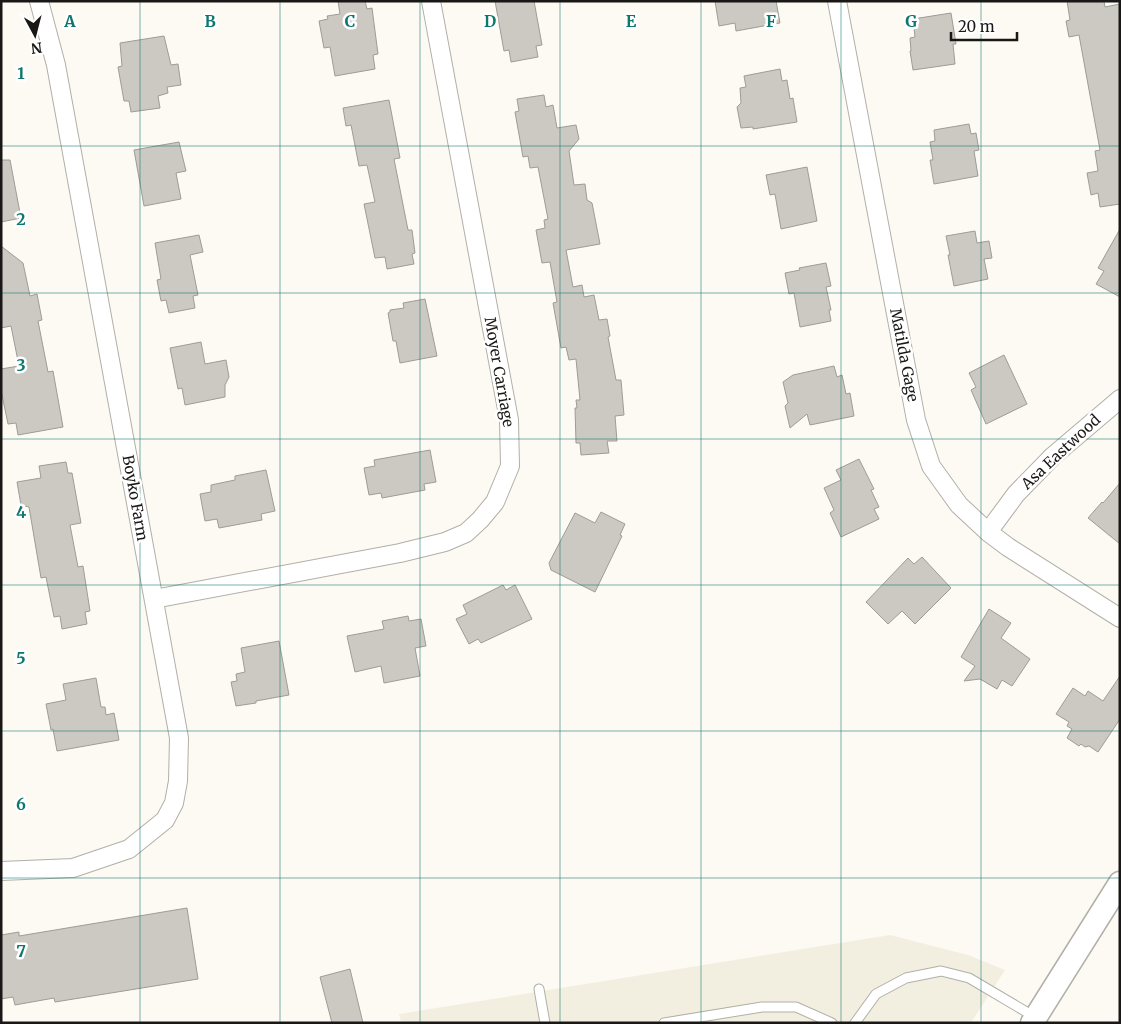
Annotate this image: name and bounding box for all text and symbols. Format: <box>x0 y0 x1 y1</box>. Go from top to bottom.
north arrow <box>10 10 60 60</box>
scale bar <box>951 10 1017 42</box>
text: A <box>63 11 76 31</box>
text: B <box>204 11 216 31</box>
text: C <box>345 11 355 31</box>
text: D <box>484 11 496 31</box>
text: E <box>626 11 637 31</box>
text: F <box>766 11 776 31</box>
text: G <box>905 11 917 31</box>
text: 20 m <box>958 17 995 36</box>
text: N <box>30 38 43 58</box>
text: 1 <box>17 63 25 83</box>
text: 2 <box>16 209 26 229</box>
street label: Matilda Gage <box>886 307 923 403</box>
street label: Moyer Carriage <box>480 315 519 429</box>
text: 3 <box>16 355 26 375</box>
street label: Asa Eastwood <box>1016 410 1104 494</box>
street label: Boyko Farm <box>119 453 152 543</box>
text: 4 <box>16 502 26 522</box>
text: 5 <box>16 648 26 668</box>
text: 6 <box>16 794 26 814</box>
text: 7 <box>16 941 26 961</box>

